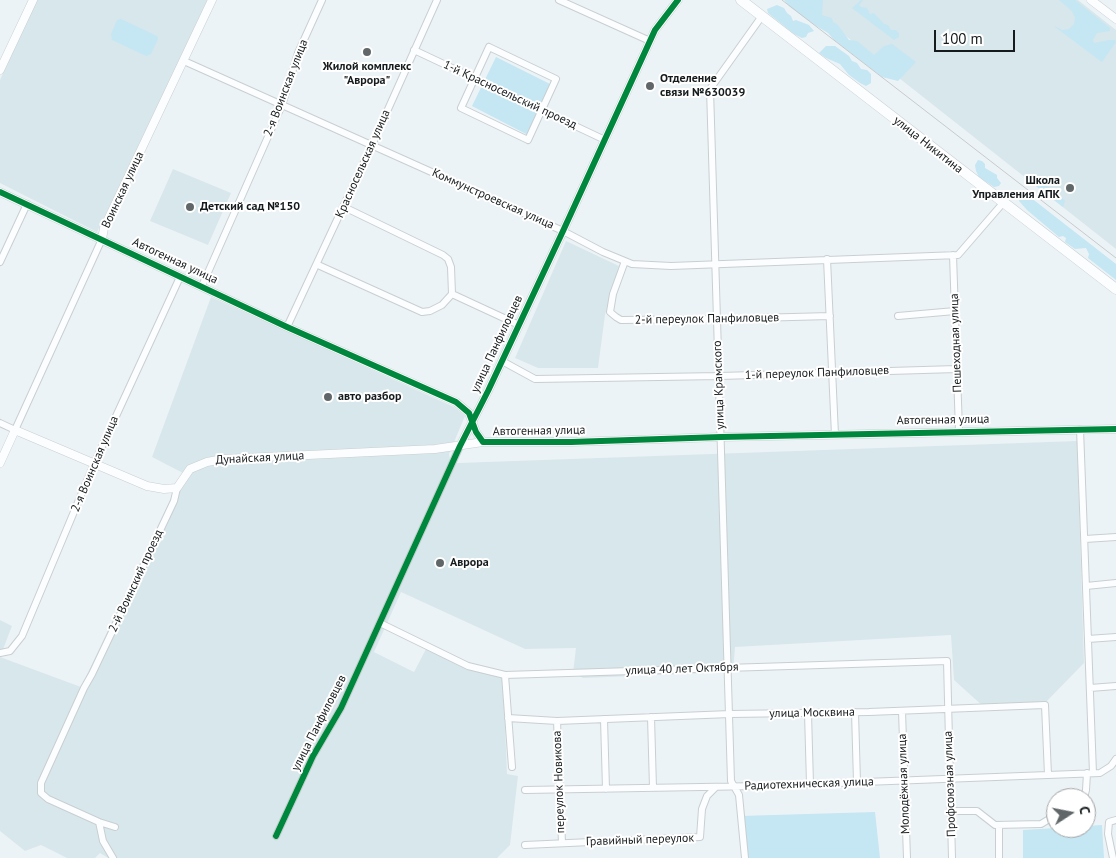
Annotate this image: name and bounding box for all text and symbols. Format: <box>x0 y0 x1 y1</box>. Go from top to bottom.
scale bar <box>936 20 1017 52</box>
text: 100 m <box>942 29 983 48</box>
street label: 2-я Воинская улица <box>261 37 311 139</box>
marker: Жилой комплекс "Аврора" <box>361 46 373 58</box>
street label: 1-й Красносельский проезд <box>441 58 579 132</box>
place label: Жилой комплекс "Аврора" <box>323 60 411 88</box>
place label: Отделение связи №630039 <box>660 72 745 100</box>
marker: Отделение связи №630039 <box>644 80 656 92</box>
street label: Красносельская улица <box>333 108 393 220</box>
street label: улица Никитина <box>890 113 966 177</box>
street label: Воинская улица <box>99 149 147 231</box>
street label: Коммунстроевская улица <box>430 166 556 232</box>
place label: Школа Управления АПК <box>972 174 1060 202</box>
marker: Школа Управления АПК <box>1064 182 1076 194</box>
place label: Детский сад №150 <box>200 200 300 214</box>
marker: Детский сад №150 <box>184 201 196 213</box>
street label: Автогенная улица <box>130 235 220 287</box>
street label: улица Панфиловцев <box>468 293 526 395</box>
street label: Пешеходная улица <box>947 293 965 393</box>
street label: 2-й переулок Панфиловцев <box>635 311 779 327</box>
street label: улица Крамского <box>710 340 728 430</box>
street label: 1-й переулок Панфиловцев <box>745 363 889 383</box>
place label: авто разбор <box>338 390 401 404</box>
marker: авто разбор <box>322 391 334 403</box>
street label: Автогенная улица <box>897 412 989 428</box>
street label: 2-я Воинская улица <box>68 414 122 514</box>
street label: Автогенная улица <box>493 423 585 439</box>
street label: Дунайская улица <box>215 448 305 468</box>
street label: 2-й Воинский проезд <box>106 527 166 635</box>
place label: Аврора <box>450 556 489 570</box>
marker: Аврора <box>434 557 446 569</box>
street label: улица 40 лет Октября <box>625 660 739 678</box>
street label: улица Панфиловцев <box>289 673 349 773</box>
street label: улица Москвина <box>769 705 855 721</box>
street label: переулок Новикова <box>550 730 568 834</box>
street label: Профсоюзная улица <box>941 731 959 837</box>
street label: Молодёжная улица <box>895 734 913 834</box>
street label: Радиотехническая улица <box>744 775 874 793</box>
north arrow <box>1046 788 1096 838</box>
text: С <box>1075 805 1094 816</box>
street label: Гравийный переулок <box>586 831 694 849</box>

